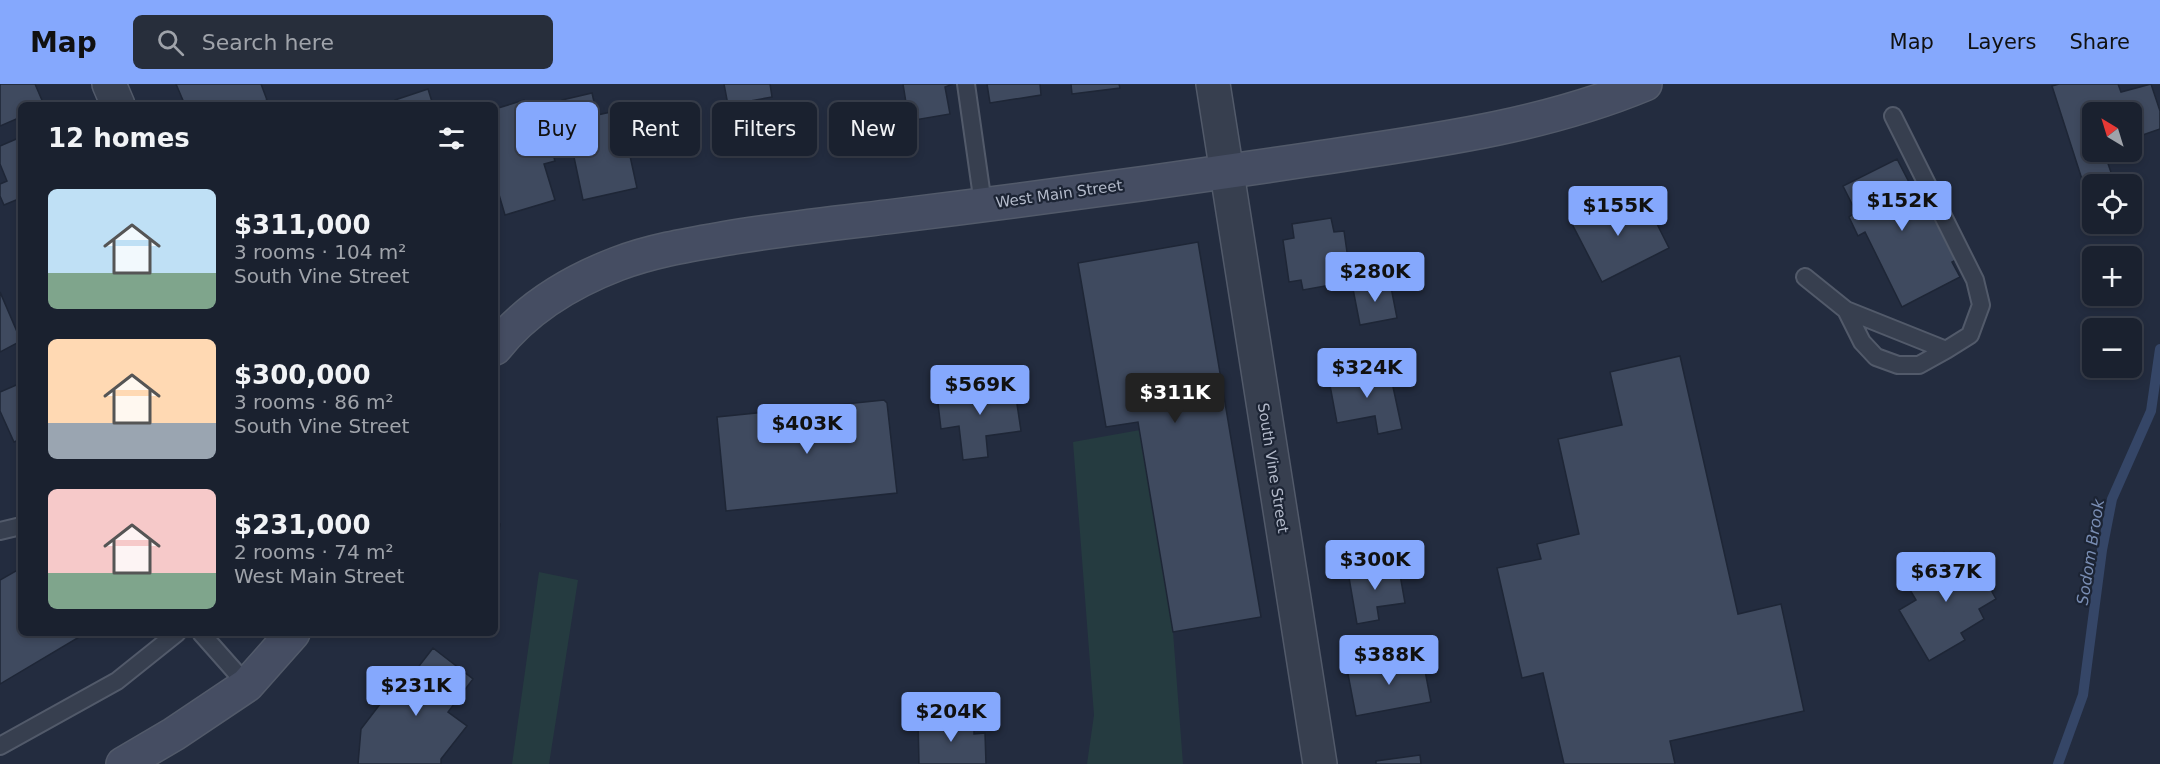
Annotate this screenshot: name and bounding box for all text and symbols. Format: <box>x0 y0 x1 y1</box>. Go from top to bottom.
search box <box>133 15 553 69</box>
text: Map <box>30 26 97 59</box>
icon: search <box>154 26 187 59</box>
text: Search here <box>202 30 334 55</box>
text: Map <box>1890 30 1934 54</box>
text: Layers <box>1967 30 2036 54</box>
text: Share <box>2069 30 2130 54</box>
chip: Buy <box>516 102 598 156</box>
chip: Rent <box>610 102 700 156</box>
chip: Filters <box>712 102 817 156</box>
chip: New <box>829 102 917 156</box>
north arrow <box>2082 102 2142 162</box>
map controls <box>2082 102 2142 378</box>
icon: filters <box>435 122 468 155</box>
text: 12 homes <box>48 123 190 153</box>
button: locate <box>2082 174 2142 234</box>
street label: West Main Street <box>994 176 1124 212</box>
pin: $152K <box>1860 181 1944 232</box>
pin: $155K <box>1576 186 1660 237</box>
text: $152K <box>1866 188 1938 212</box>
text: $155K <box>1582 193 1654 217</box>
text: $311,000 <box>234 210 371 240</box>
icon: home <box>96 213 168 285</box>
text: 3 rooms · 104 m² <box>234 240 406 264</box>
button: + <box>2082 246 2142 306</box>
pin: $280K <box>1333 252 1417 303</box>
text: $280K <box>1339 259 1411 283</box>
text: South Vine Street <box>234 264 409 288</box>
button: − <box>2082 318 2142 378</box>
pin: $324K <box>1325 348 1409 399</box>
text: $324K <box>1331 355 1403 379</box>
text: $300,000 <box>234 360 371 390</box>
icon: home <box>96 363 168 435</box>
pin: $569K <box>938 365 1022 416</box>
text: $569K <box>944 372 1016 396</box>
pin: $311K <box>1133 373 1217 424</box>
text: $311K <box>1139 380 1211 404</box>
text: 3 rooms · 86 m² <box>234 390 394 414</box>
street label: South Vine Street <box>1254 402 1292 534</box>
pin: $403K <box>765 404 849 455</box>
text: $403K <box>771 411 843 435</box>
text: South Vine Street <box>234 414 409 438</box>
water label: Sodom Brook <box>2073 497 2108 606</box>
text: $231,000 <box>234 510 371 540</box>
icon: home <box>96 513 168 585</box>
text: 2 rooms · 74 m² <box>234 540 394 564</box>
pin: $300K <box>1333 540 1417 591</box>
text: $300K <box>1339 547 1411 571</box>
pin: $637K <box>1904 552 1988 603</box>
text: $637K <box>1910 559 1982 583</box>
text: West Main Street <box>234 564 404 588</box>
pin: $388K <box>1347 635 1431 686</box>
text: $388K <box>1353 642 1425 666</box>
pin: $231K <box>374 666 458 717</box>
text: $231K <box>380 673 452 697</box>
pin: $204K <box>909 692 993 743</box>
text: $204K <box>915 699 987 723</box>

